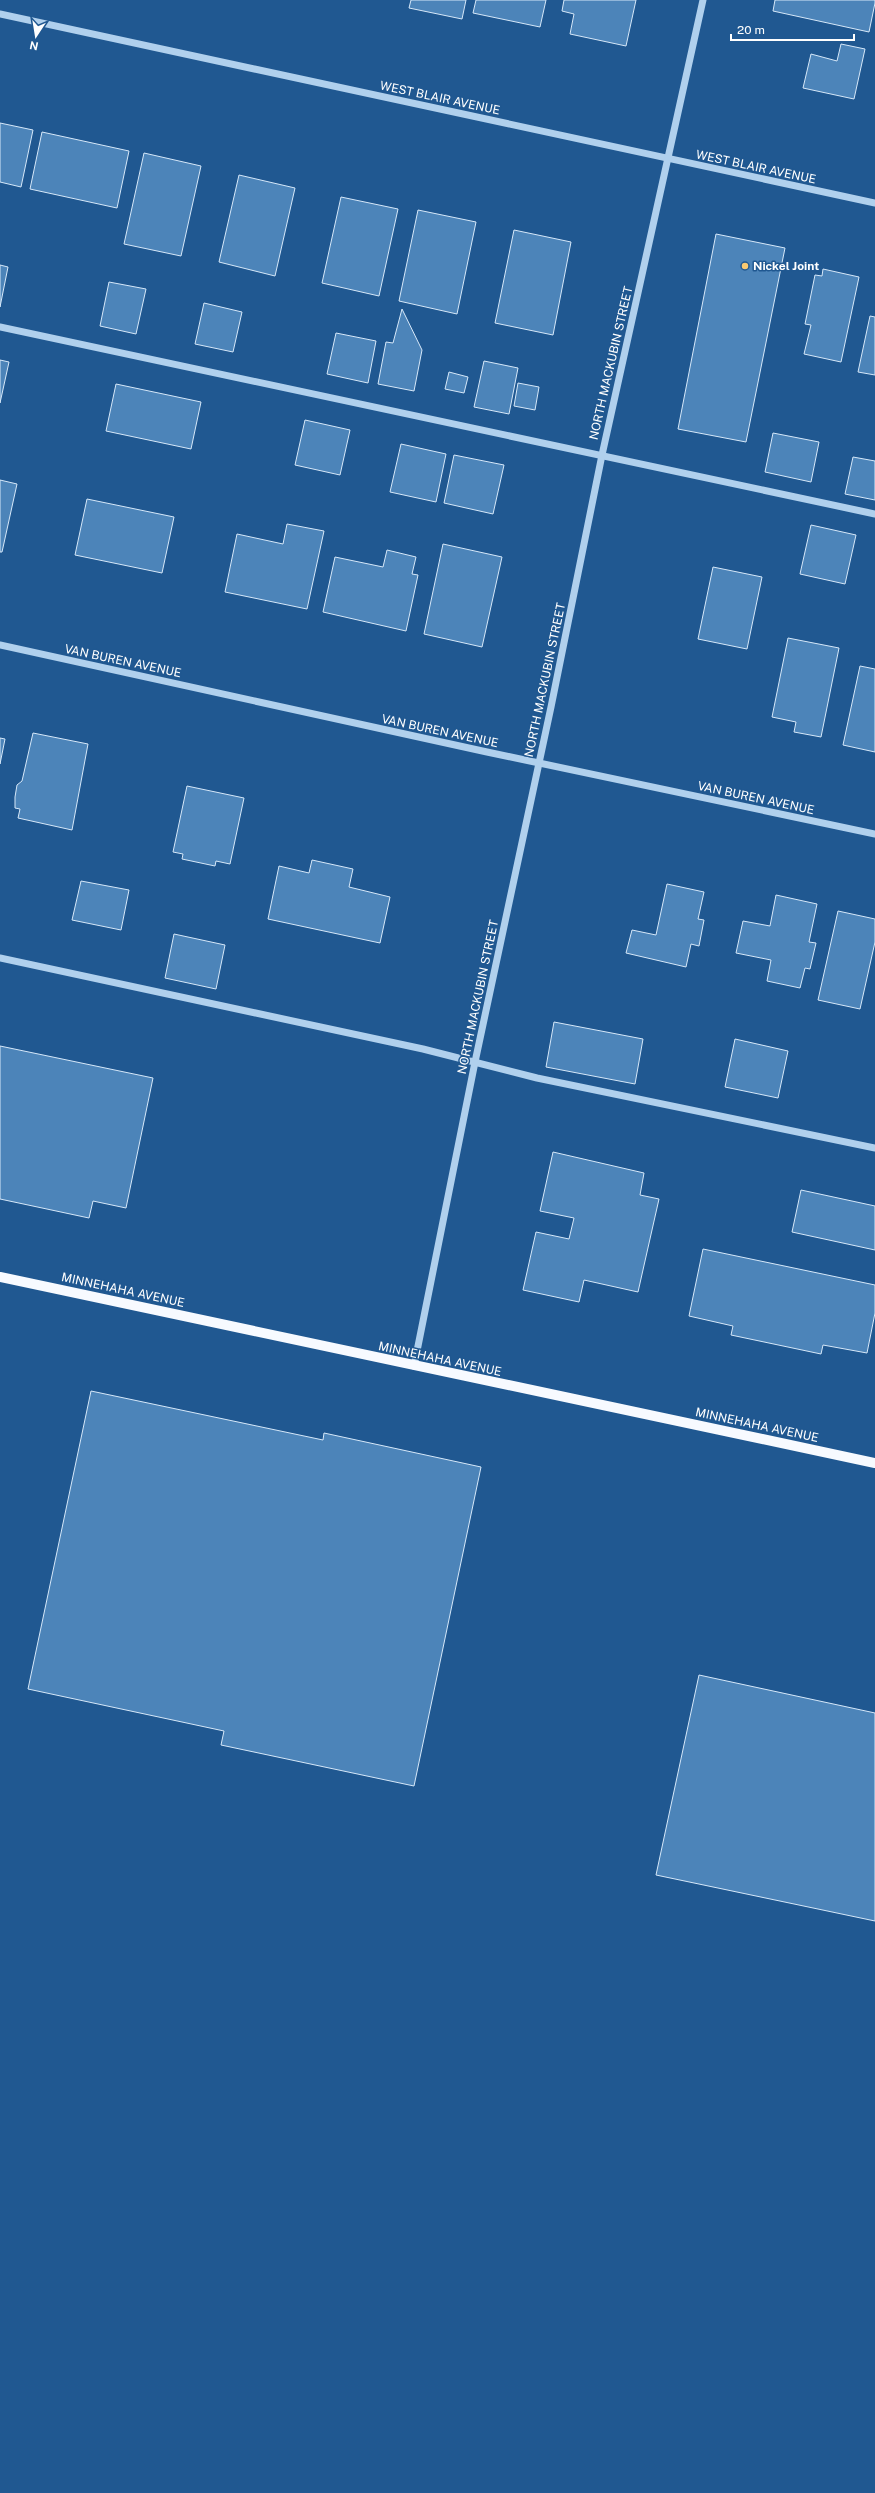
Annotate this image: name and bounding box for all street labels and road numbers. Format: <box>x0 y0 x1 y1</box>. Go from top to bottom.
street label: WEST BLAIR AVENUE <box>379 78 501 118</box>
street label: WEST BLAIR AVENUE <box>695 147 817 187</box>
street label: NORTH MACKUBIN STREET <box>586 285 636 441</box>
street label: NORTH MACKUBIN STREET <box>522 602 568 758</box>
street label: VAN BUREN AVENUE <box>63 642 183 680</box>
street label: VAN BUREN AVENUE <box>380 712 500 750</box>
street label: VAN BUREN AVENUE <box>696 779 816 817</box>
street label: NORTH MACKUBIN STREET <box>455 919 501 1075</box>
street label: MINNEHAHA AVENUE <box>60 1270 186 1310</box>
street label: MINNEHAHA AVENUE <box>377 1339 503 1379</box>
street label: MINNEHAHA AVENUE <box>694 1405 820 1445</box>

